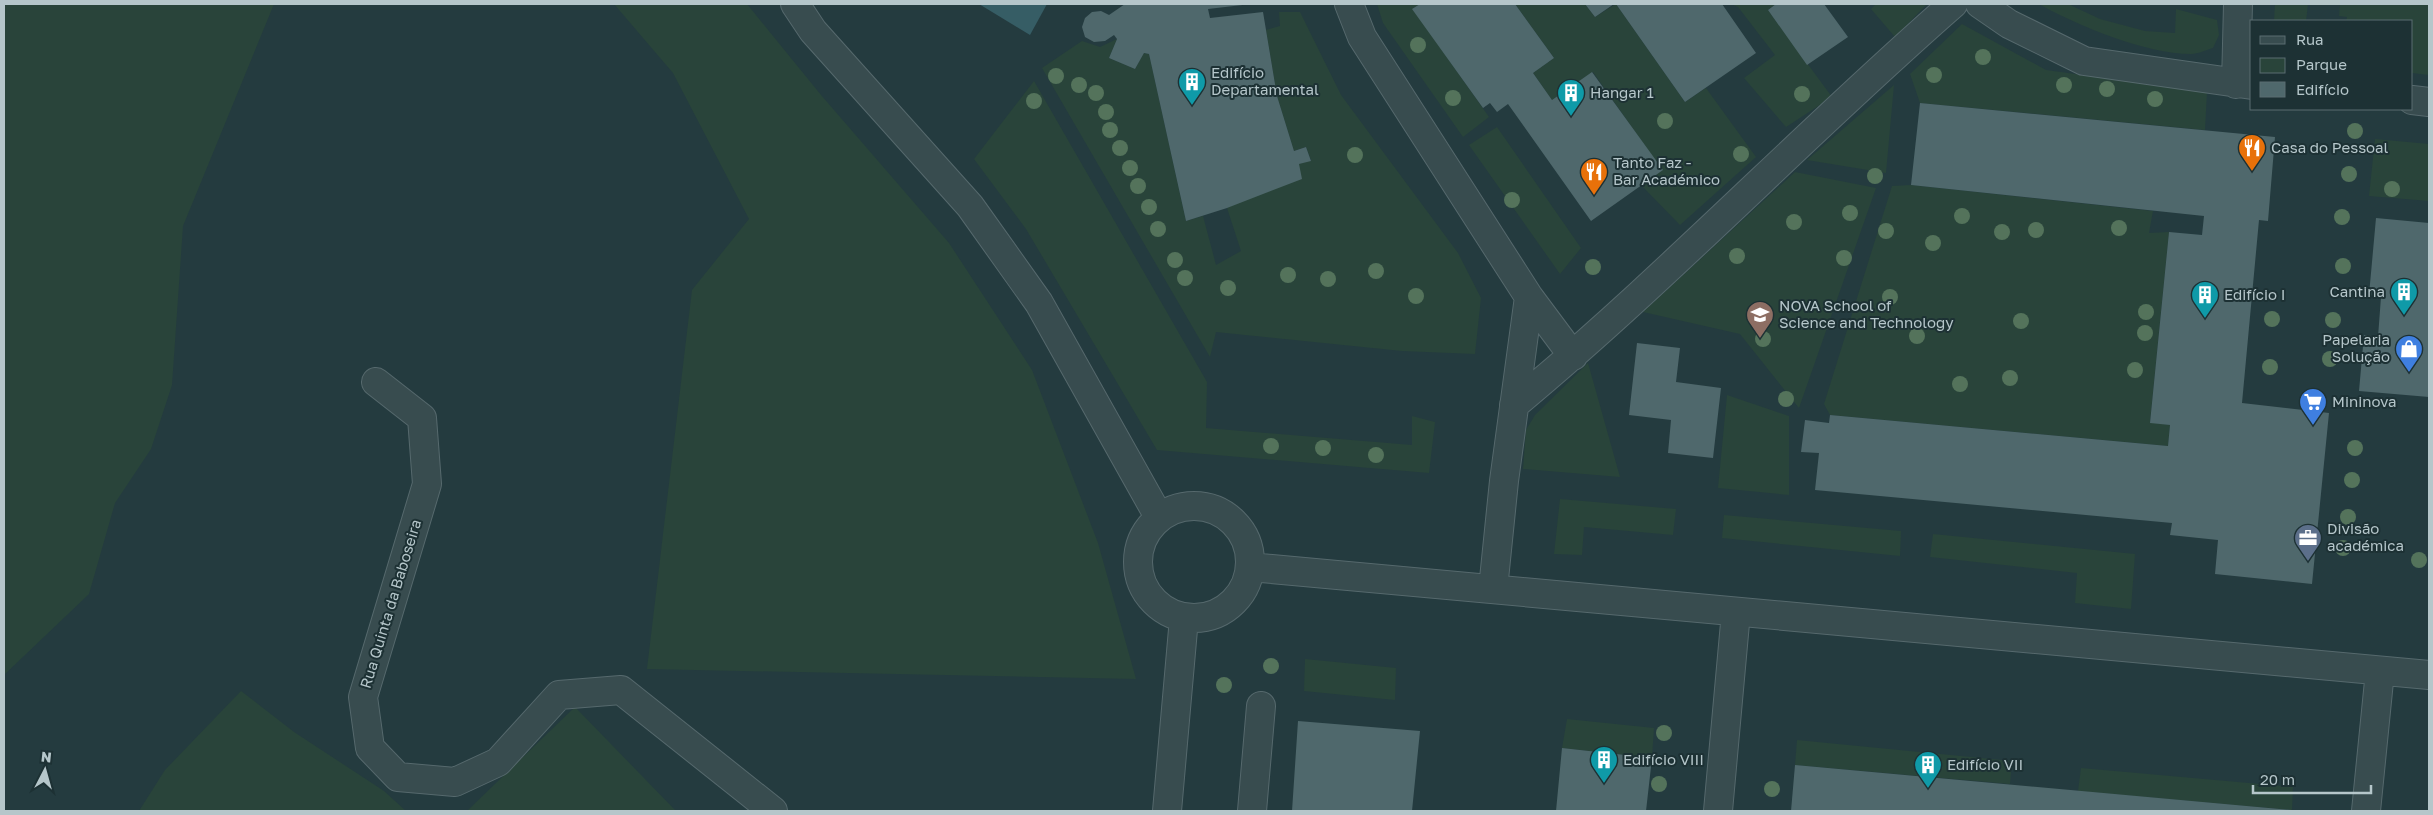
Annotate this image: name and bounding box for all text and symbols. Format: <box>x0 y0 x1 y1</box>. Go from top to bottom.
legend <box>2250 20 2413 110</box>
text: Rua <box>2296 30 2323 48</box>
text: Parque <box>2296 55 2347 73</box>
place label: Edifício Departamental <box>1211 63 1319 98</box>
building icon: Edifício Departamental <box>1177 67 1207 106</box>
building icon: Hangar 1 <box>1556 78 1586 117</box>
text: Edifício <box>2296 80 2349 98</box>
place label: Hangar 1 <box>1590 83 1654 101</box>
restaurant icon: Casa do Pessoal <box>2237 133 2267 172</box>
place label: Casa do Pessoal <box>2271 138 2389 156</box>
place label: Tanto Faz - Bar Académico <box>1613 153 1720 188</box>
restaurant icon: Tanto Faz - Bar Académico <box>1579 157 1609 196</box>
building icon: Cantina <box>2389 277 2419 316</box>
building icon: Edifício I <box>2190 280 2220 319</box>
place label: Cantina <box>2330 282 2385 300</box>
place label: Edifício I <box>2224 285 2285 303</box>
place label: NOVA School of Science and Technology <box>1779 296 1954 331</box>
school or university icon: NOVA School of Science and Technology <box>1745 300 1775 339</box>
place label: Papelaria Solução <box>2322 330 2390 365</box>
shop icon: Papelaria Solução <box>2394 334 2424 373</box>
supermarket icon: Mininova <box>2298 387 2328 426</box>
place label: Mininova <box>2332 392 2397 410</box>
street label: Rua Quinta da Baboseira <box>356 517 424 690</box>
place label: Divisão académica <box>2327 519 2404 554</box>
office icon: Divisão académica <box>2293 523 2323 562</box>
north arrow <box>20 745 70 795</box>
building icon: Edifício VIII <box>1589 745 1619 784</box>
text: N <box>40 748 53 766</box>
place label: Edifício VIII <box>1623 750 1704 768</box>
building icon: Edifício VII <box>1913 750 1943 789</box>
place label: Edifício VII <box>1947 755 2023 773</box>
scale bar <box>2253 762 2370 794</box>
text: 20 m <box>2260 770 2295 788</box>

